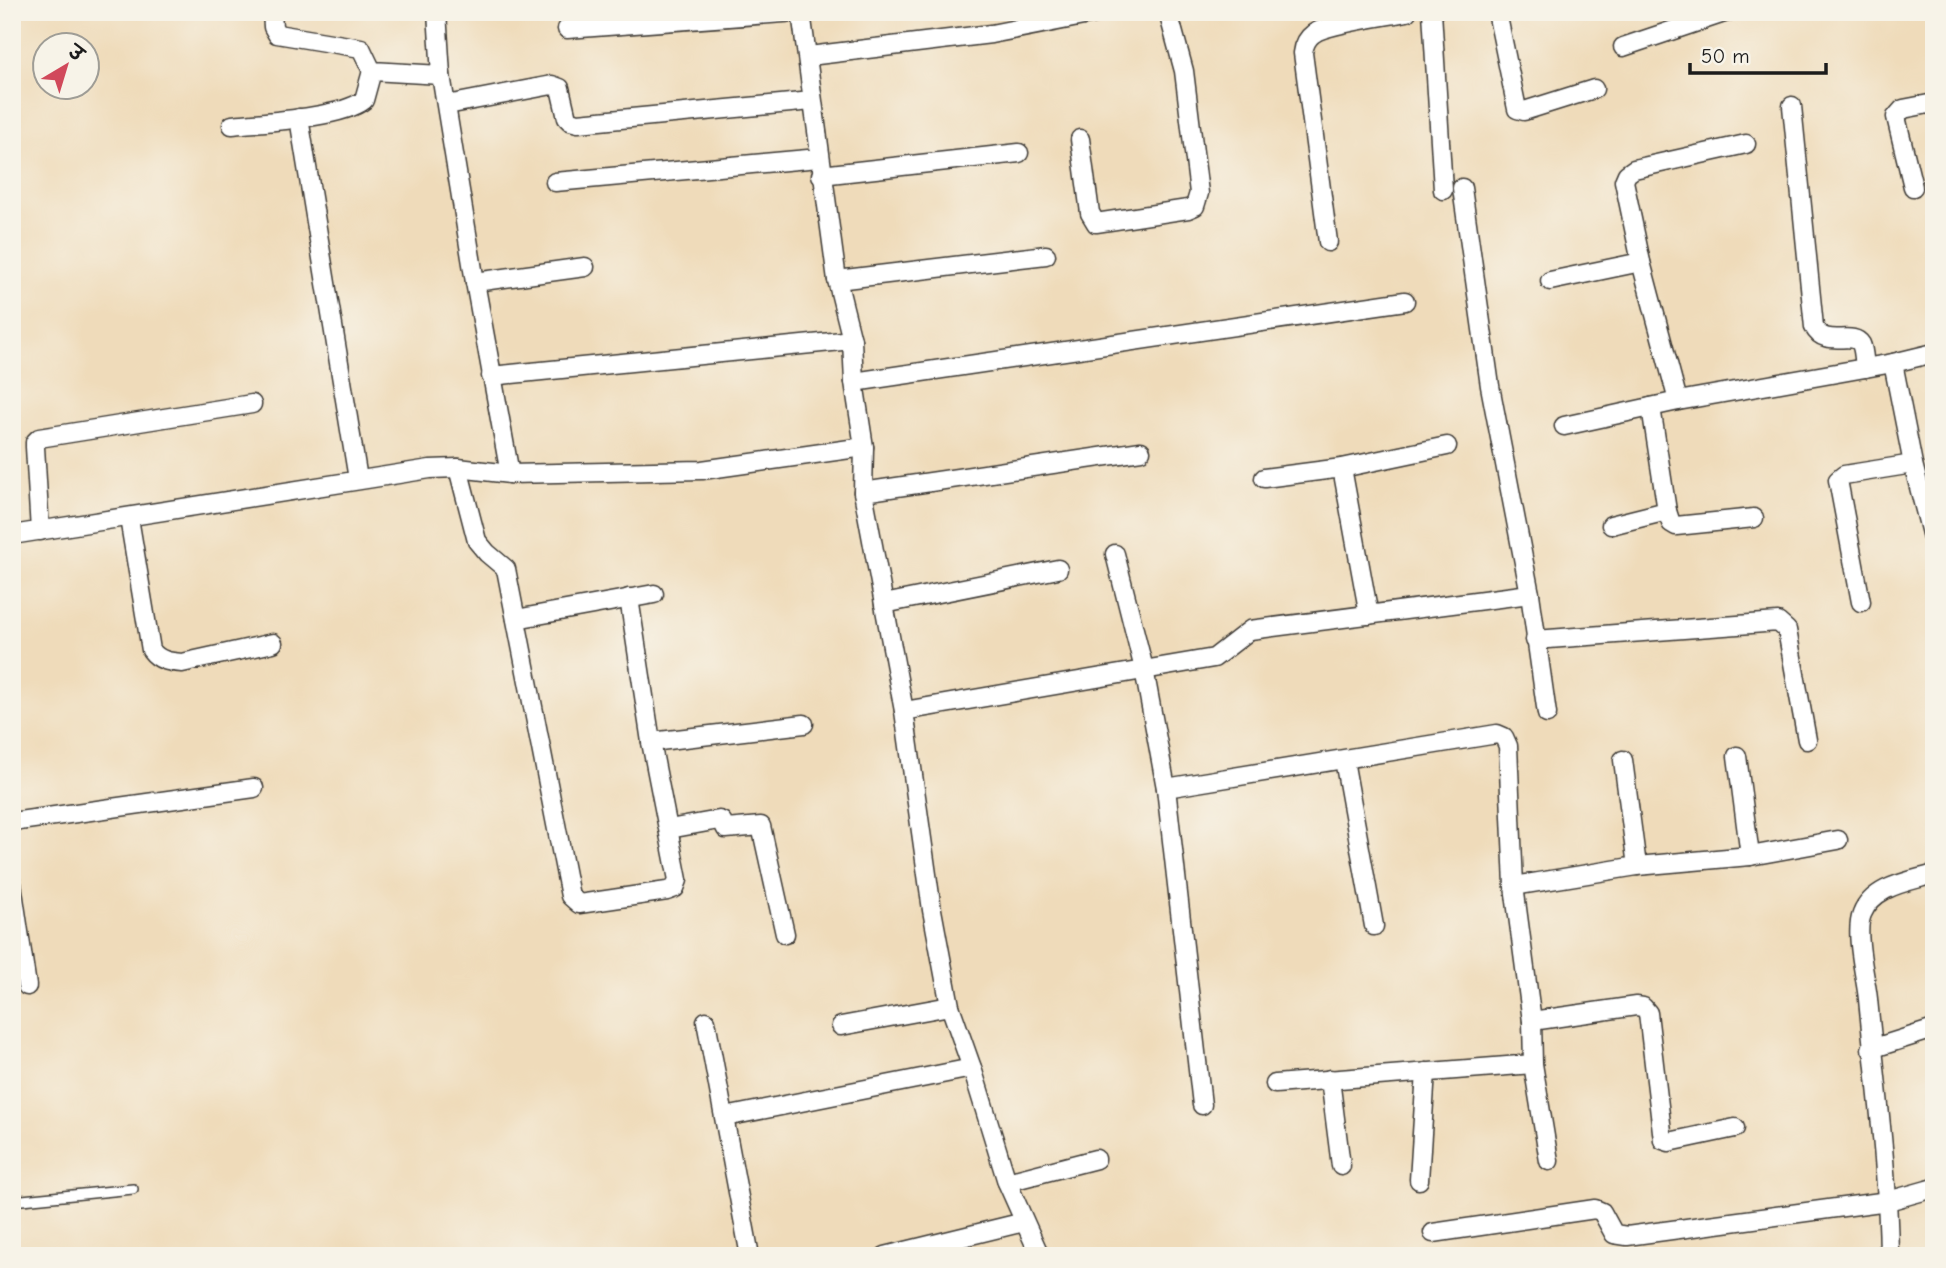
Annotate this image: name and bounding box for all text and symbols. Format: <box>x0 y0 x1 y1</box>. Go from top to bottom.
north arrow <box>32 32 102 102</box>
scale bar <box>1690 32 1827 76</box>
text: उ <box>63 40 89 67</box>
text: 50 m <box>1701 44 1750 68</box>

